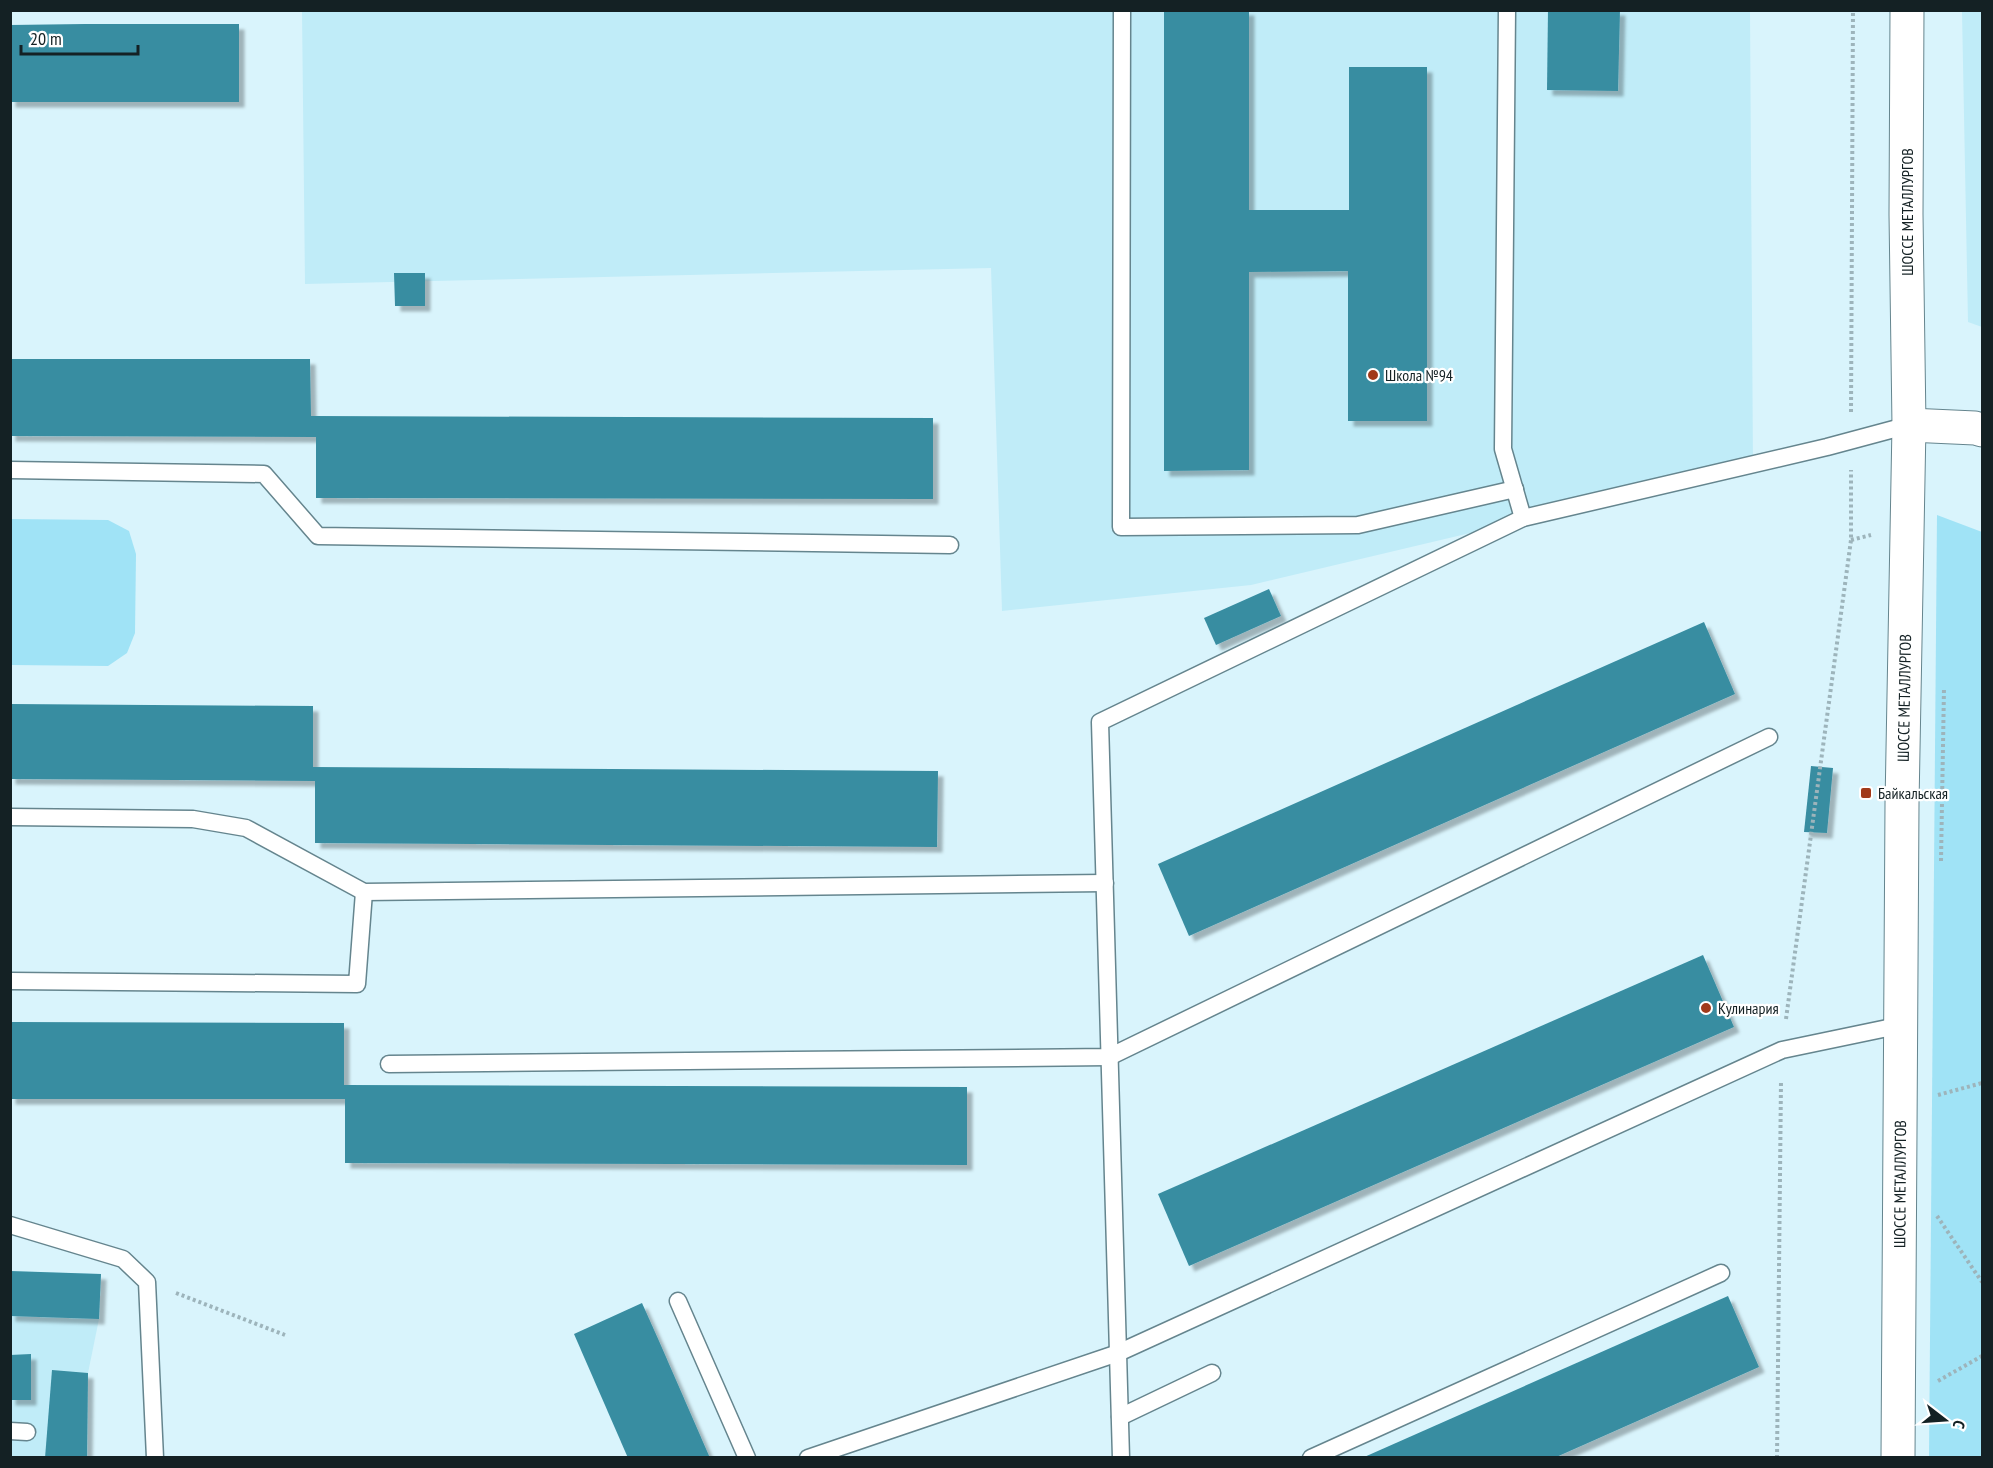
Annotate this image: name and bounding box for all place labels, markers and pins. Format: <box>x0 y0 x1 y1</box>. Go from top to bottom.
place label: Школа №94 <box>1385 365 1453 385</box>
marker: Школа №94 <box>1366 368 1380 382</box>
place label: Байкальская <box>1878 783 1948 803</box>
marker: Байкальская <box>1859 786 1873 800</box>
place label: Кулинария <box>1718 998 1779 1018</box>
marker: Кулинария <box>1699 1001 1713 1015</box>

